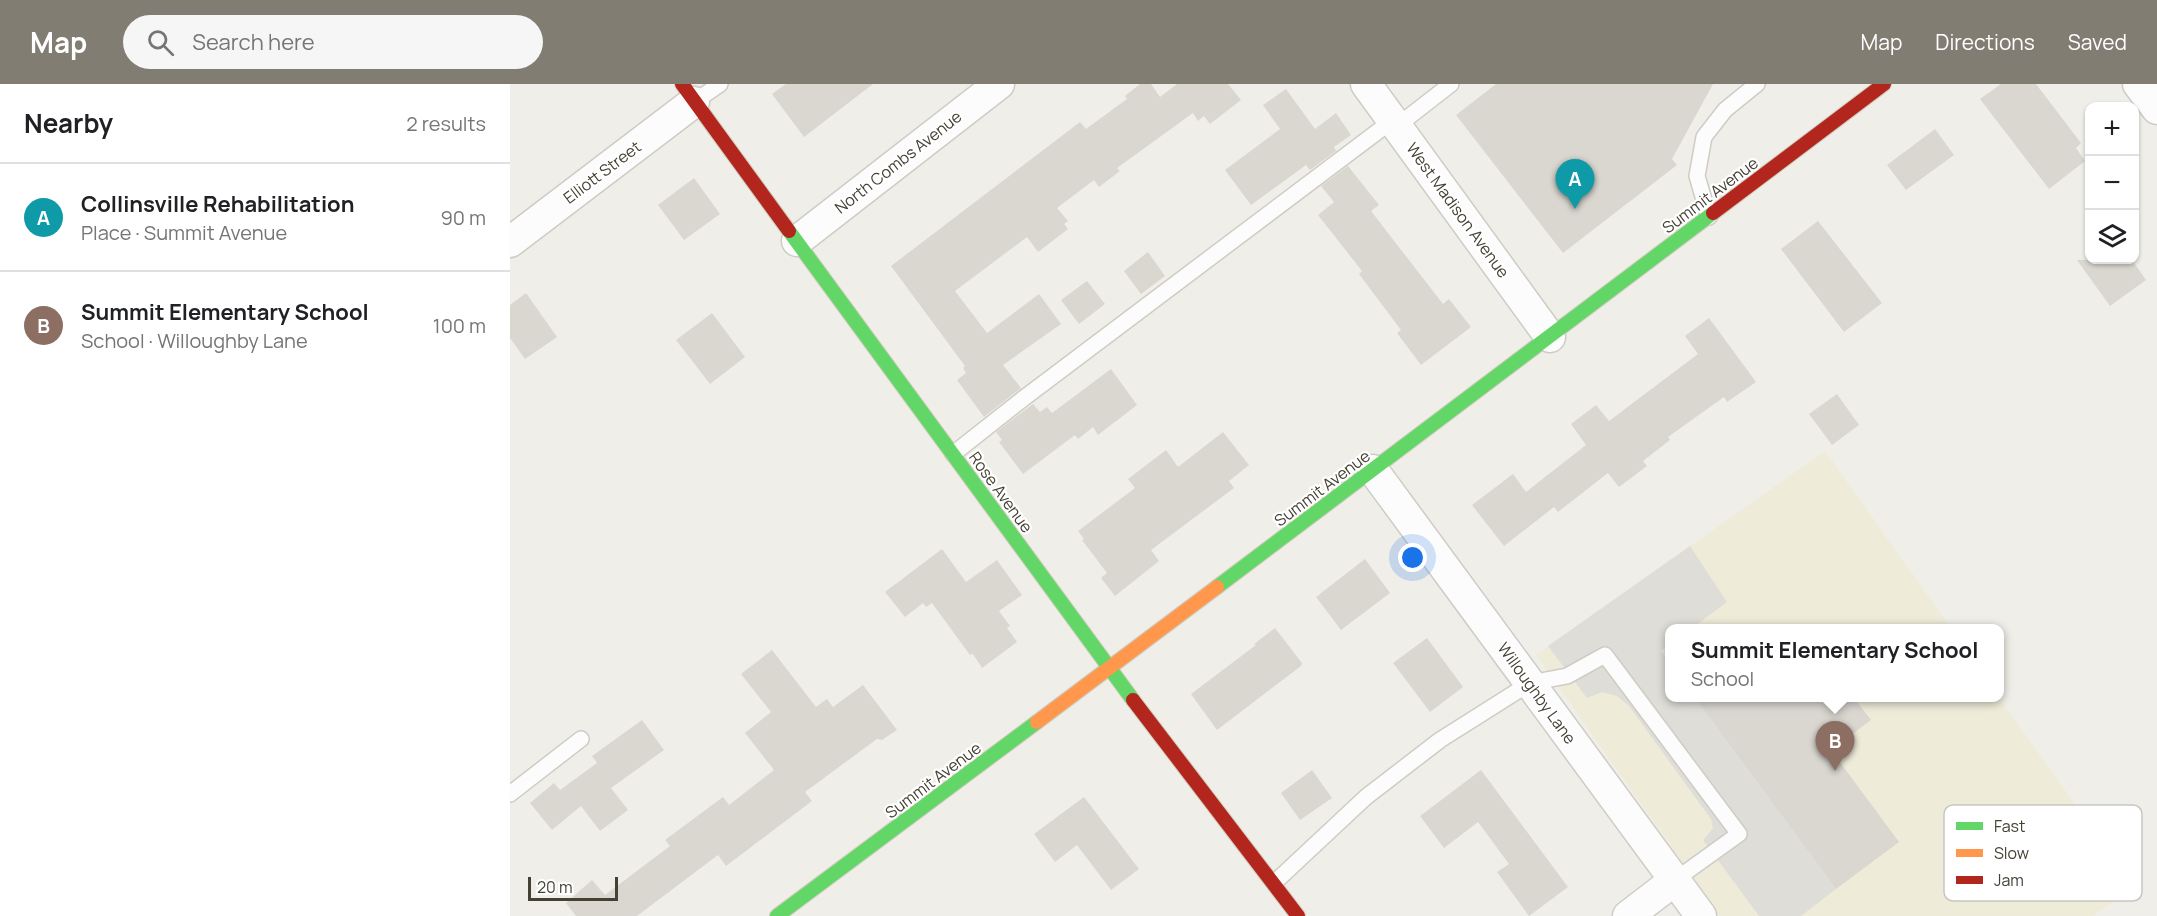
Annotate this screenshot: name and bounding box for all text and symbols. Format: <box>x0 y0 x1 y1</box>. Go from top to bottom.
search box <box>123 15 543 69</box>
text: Map <box>30 23 87 61</box>
icon: search <box>144 26 177 59</box>
text: Search here <box>192 27 315 57</box>
text: Map <box>1861 28 1902 56</box>
text: Directions <box>1935 28 2035 56</box>
text: Saved <box>2068 28 2127 56</box>
map controls <box>2085 102 2139 264</box>
button: + <box>2085 102 2139 156</box>
text: Nearby <box>24 105 113 141</box>
street label: North Combs Avenue <box>830 105 966 219</box>
text: 2 results <box>406 110 486 137</box>
street label: Elliott Street <box>559 136 645 208</box>
street label: West Madison Avenue <box>1401 138 1515 282</box>
street label: Summit Avenue <box>1658 152 1762 238</box>
button: − <box>2085 156 2139 210</box>
pin: A <box>1556 160 1594 209</box>
text: Collinsville Rehabilitation <box>81 189 354 219</box>
text: A <box>37 204 50 231</box>
text: 90 m <box>440 204 486 231</box>
button: layers <box>2085 210 2139 264</box>
text: Place · Summit Avenue <box>81 219 287 246</box>
text: Summit Elementary School <box>81 297 369 327</box>
text: B <box>37 312 50 339</box>
text: 100 m <box>433 312 486 339</box>
text: School · Willoughby Lane <box>81 327 308 354</box>
street label: Summit Avenue <box>1270 445 1374 531</box>
street label: Rose Avenue <box>964 447 1038 537</box>
your location <box>1398 543 1427 572</box>
popup <box>1665 624 2004 702</box>
text: Summit Elementary School <box>1691 635 1978 665</box>
street label: Willoughby Lane <box>1493 638 1581 748</box>
text: School <box>1691 665 1754 692</box>
pin: B <box>1816 722 1854 771</box>
street label: Summit Avenue <box>881 737 985 823</box>
legend <box>1944 805 2142 901</box>
text: Fast <box>1994 815 2025 837</box>
text: Slow <box>1994 842 2029 864</box>
text: Jam <box>1994 869 2024 891</box>
scale bar <box>528 874 618 902</box>
text: 20 m <box>537 876 573 898</box>

